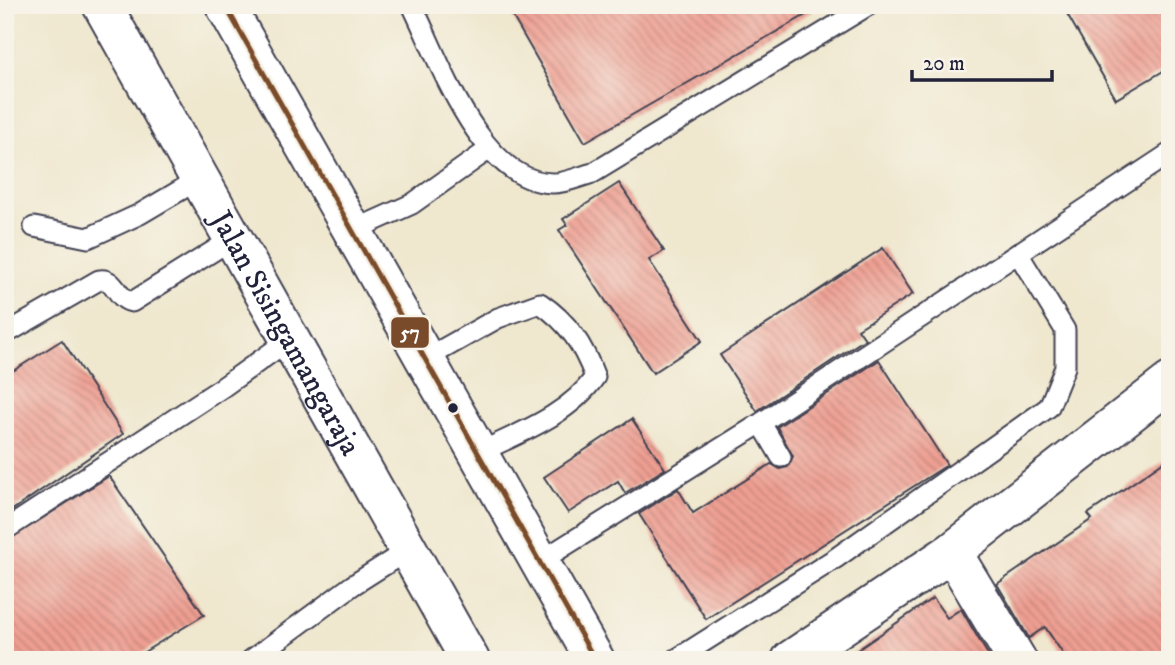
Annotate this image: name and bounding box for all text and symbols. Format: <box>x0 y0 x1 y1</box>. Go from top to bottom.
scale bar <box>912 38 1052 82</box>
text: 20 m <box>923 51 965 77</box>
street label: Jalan Sisingamangaraja <box>200 202 368 462</box>
line badge: 57 <box>390 316 430 349</box>
text: 57 <box>399 322 420 345</box>
unlabelled marker <box>446 401 460 415</box>

